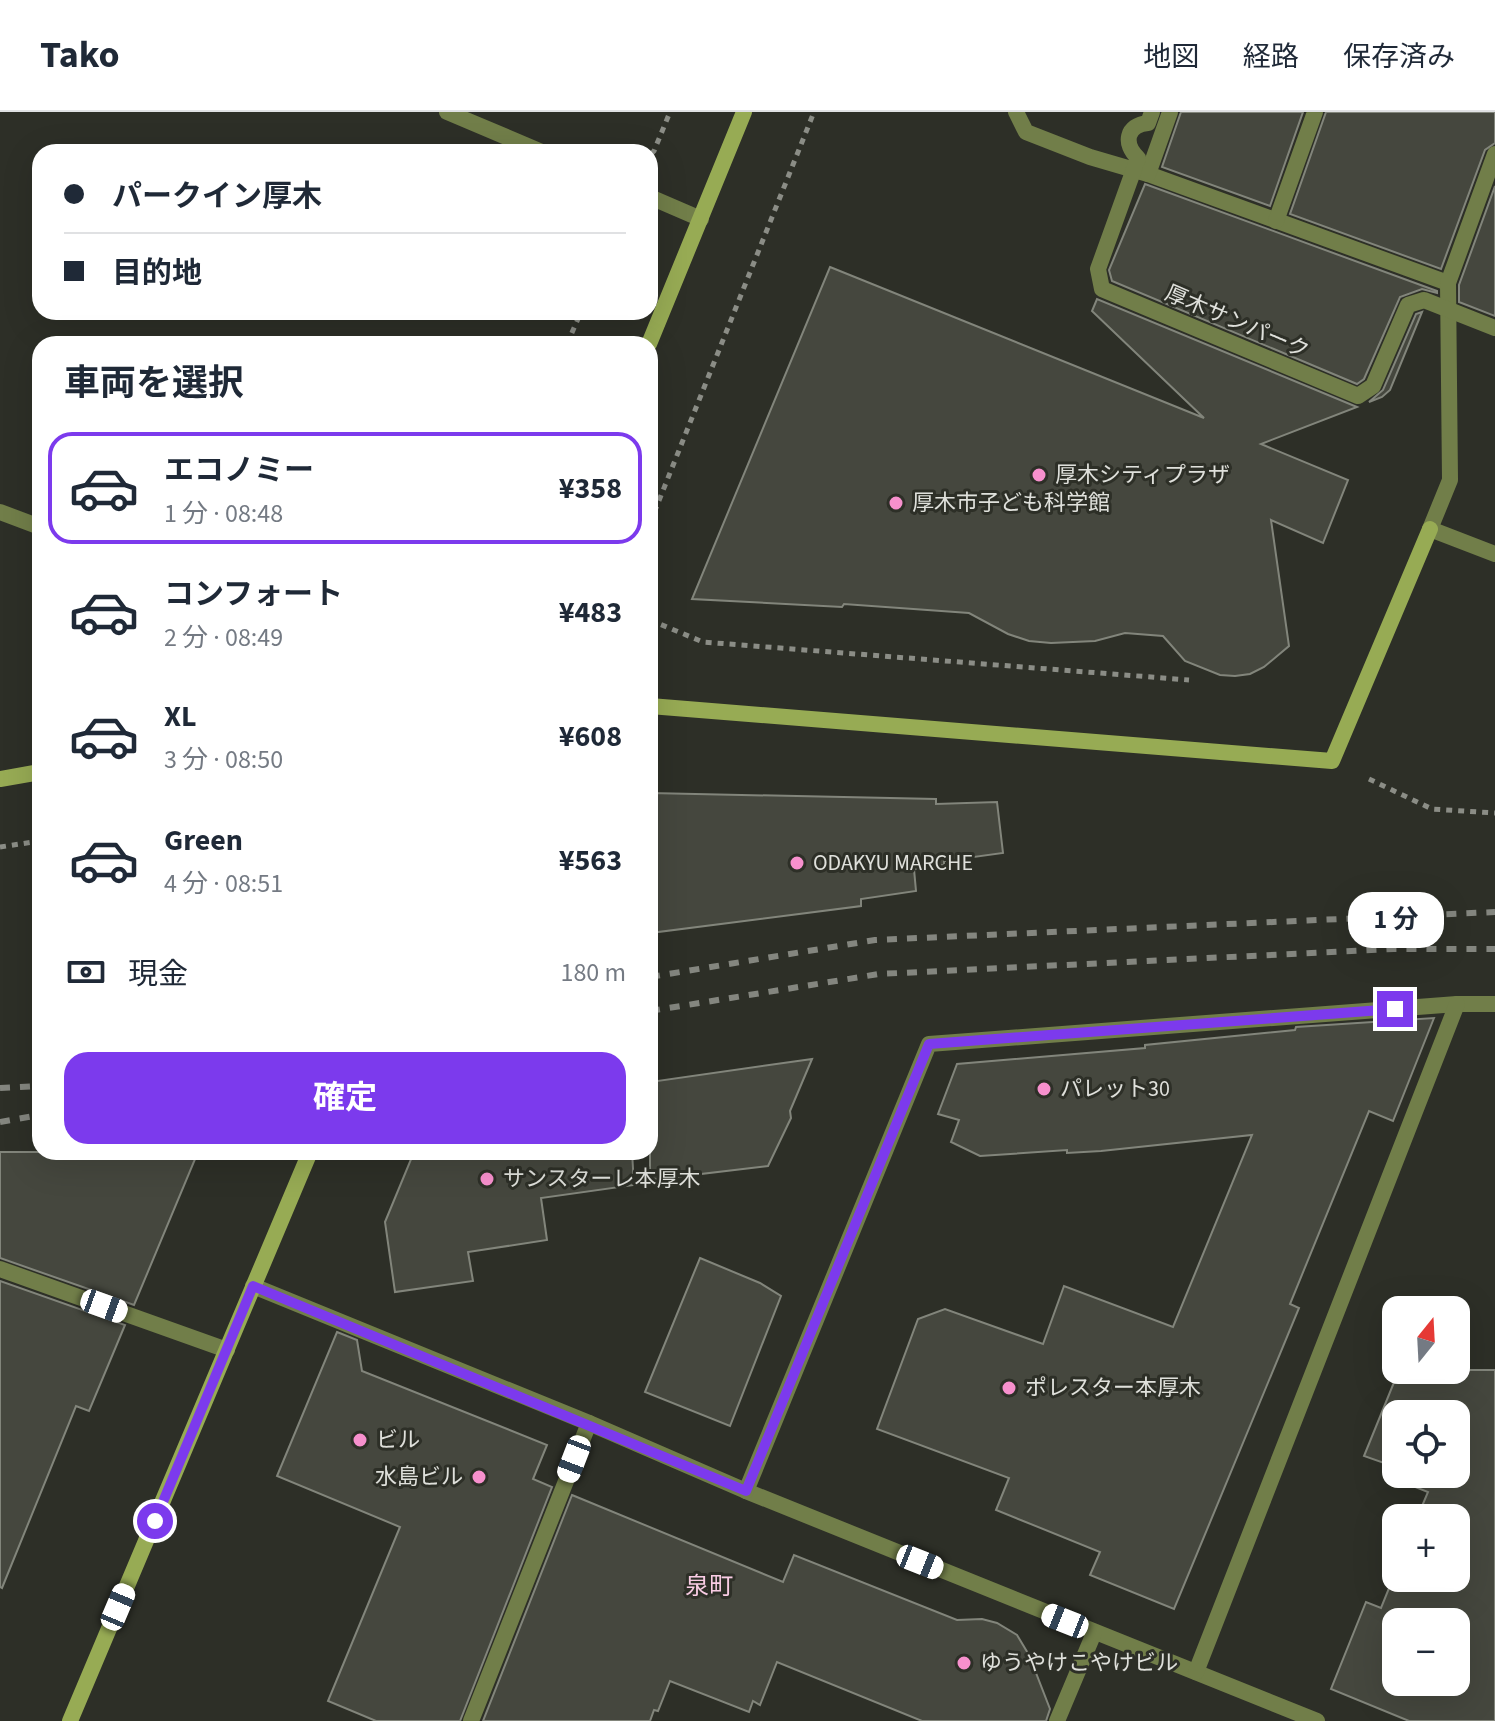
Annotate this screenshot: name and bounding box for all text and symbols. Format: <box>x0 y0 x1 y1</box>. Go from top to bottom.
text: Tako <box>40 28 120 82</box>
text: 地図 <box>1143 37 1199 77</box>
text: 経路 <box>1243 37 1299 77</box>
text: 保存済み <box>1343 37 1455 77</box>
text: パークイン厚木 <box>112 175 322 218</box>
text: 目的地 <box>112 252 202 295</box>
street label: 厚木サンパーク <box>1160 277 1314 367</box>
text: 車両を選択 <box>64 358 244 409</box>
text: エコノミー <box>164 449 314 492</box>
icon: car <box>68 452 140 524</box>
place label: 厚木シティプラザ <box>1055 459 1230 491</box>
marker: 厚木シティプラザ <box>1030 466 1048 484</box>
text: ¥358 <box>559 467 622 510</box>
place label: 厚木市子ども科学館 <box>912 487 1110 519</box>
marker: 厚木市子ども科学館 <box>887 494 905 512</box>
text: 1 分 · 08:48 <box>164 495 283 532</box>
text: コンフォート <box>164 573 343 616</box>
icon: car <box>68 576 140 648</box>
text: ¥483 <box>559 591 622 634</box>
text: 2 分 · 08:49 <box>164 619 283 656</box>
text: XL <box>164 695 197 738</box>
icon: car <box>68 700 140 772</box>
text: ¥608 <box>559 715 622 758</box>
text: 3 分 · 08:50 <box>164 741 283 778</box>
text: Green <box>164 819 243 862</box>
icon: car <box>68 824 140 896</box>
text: ¥563 <box>559 839 622 882</box>
place label: ODAKYU MARCHE <box>813 847 973 879</box>
marker: ODAKYU MARCHE <box>788 854 806 872</box>
text: 4 分 · 08:51 <box>164 865 283 902</box>
callout: 1 分 <box>1347 893 1443 949</box>
text: 1 分 <box>1374 901 1418 938</box>
icon: cash <box>64 950 108 994</box>
text: 現金 <box>128 953 188 996</box>
text: 180 m <box>560 954 626 991</box>
route end <box>1377 991 1413 1027</box>
button: 確定 <box>64 1052 626 1144</box>
place label: パレット30 <box>1060 1073 1170 1105</box>
marker: パレット30 <box>1035 1080 1053 1098</box>
place label: サンスターレ本厚木 <box>503 1163 701 1195</box>
marker: サンスターレ本厚木 <box>478 1170 496 1188</box>
car <box>77 1287 131 1325</box>
north arrow <box>1382 1296 1470 1384</box>
map controls <box>1382 1296 1470 1696</box>
place label: ポレスター本厚木 <box>1025 1372 1201 1404</box>
marker: ポレスター本厚木 <box>1000 1379 1018 1397</box>
button: locate <box>1382 1400 1470 1488</box>
place label: ビル <box>376 1424 420 1456</box>
marker: ビル <box>351 1431 369 1449</box>
car <box>554 1432 594 1486</box>
place label: 水島ビル <box>375 1461 463 1493</box>
marker: 水島ビル <box>470 1468 488 1486</box>
route start <box>137 1503 173 1539</box>
button: + <box>1382 1504 1470 1592</box>
car <box>893 1542 947 1582</box>
district label: 泉町 <box>685 1569 733 1604</box>
car <box>98 1580 138 1634</box>
car <box>1038 1601 1092 1641</box>
button: − <box>1382 1608 1470 1696</box>
place label: ゆうやけこやけビル <box>980 1647 1178 1679</box>
marker: ゆうやけこやけビル <box>955 1654 973 1672</box>

